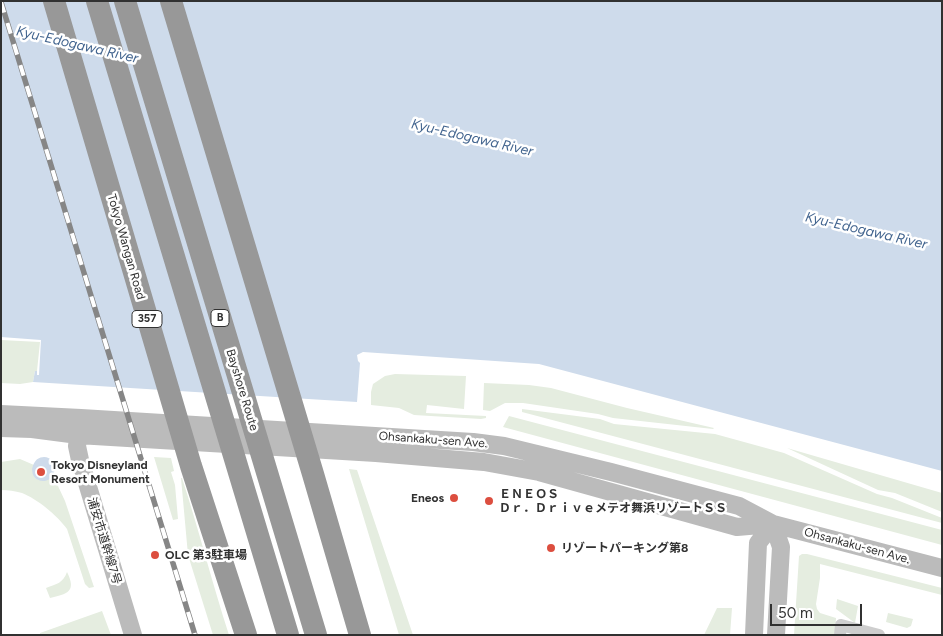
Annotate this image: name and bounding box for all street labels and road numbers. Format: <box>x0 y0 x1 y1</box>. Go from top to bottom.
street label: Tokyo Wangan Road <box>104 193 148 301</box>
road number: 357 <box>132 310 162 328</box>
road number: B <box>211 310 229 326</box>
street label: Bayshore Route <box>223 347 261 433</box>
street label: Ohsankaku-sen Ave. <box>378 429 488 451</box>
street label: 浦安市道幹線7号 <box>84 496 124 586</box>
street label: Ohsankaku-sen Ave. <box>803 525 911 567</box>

